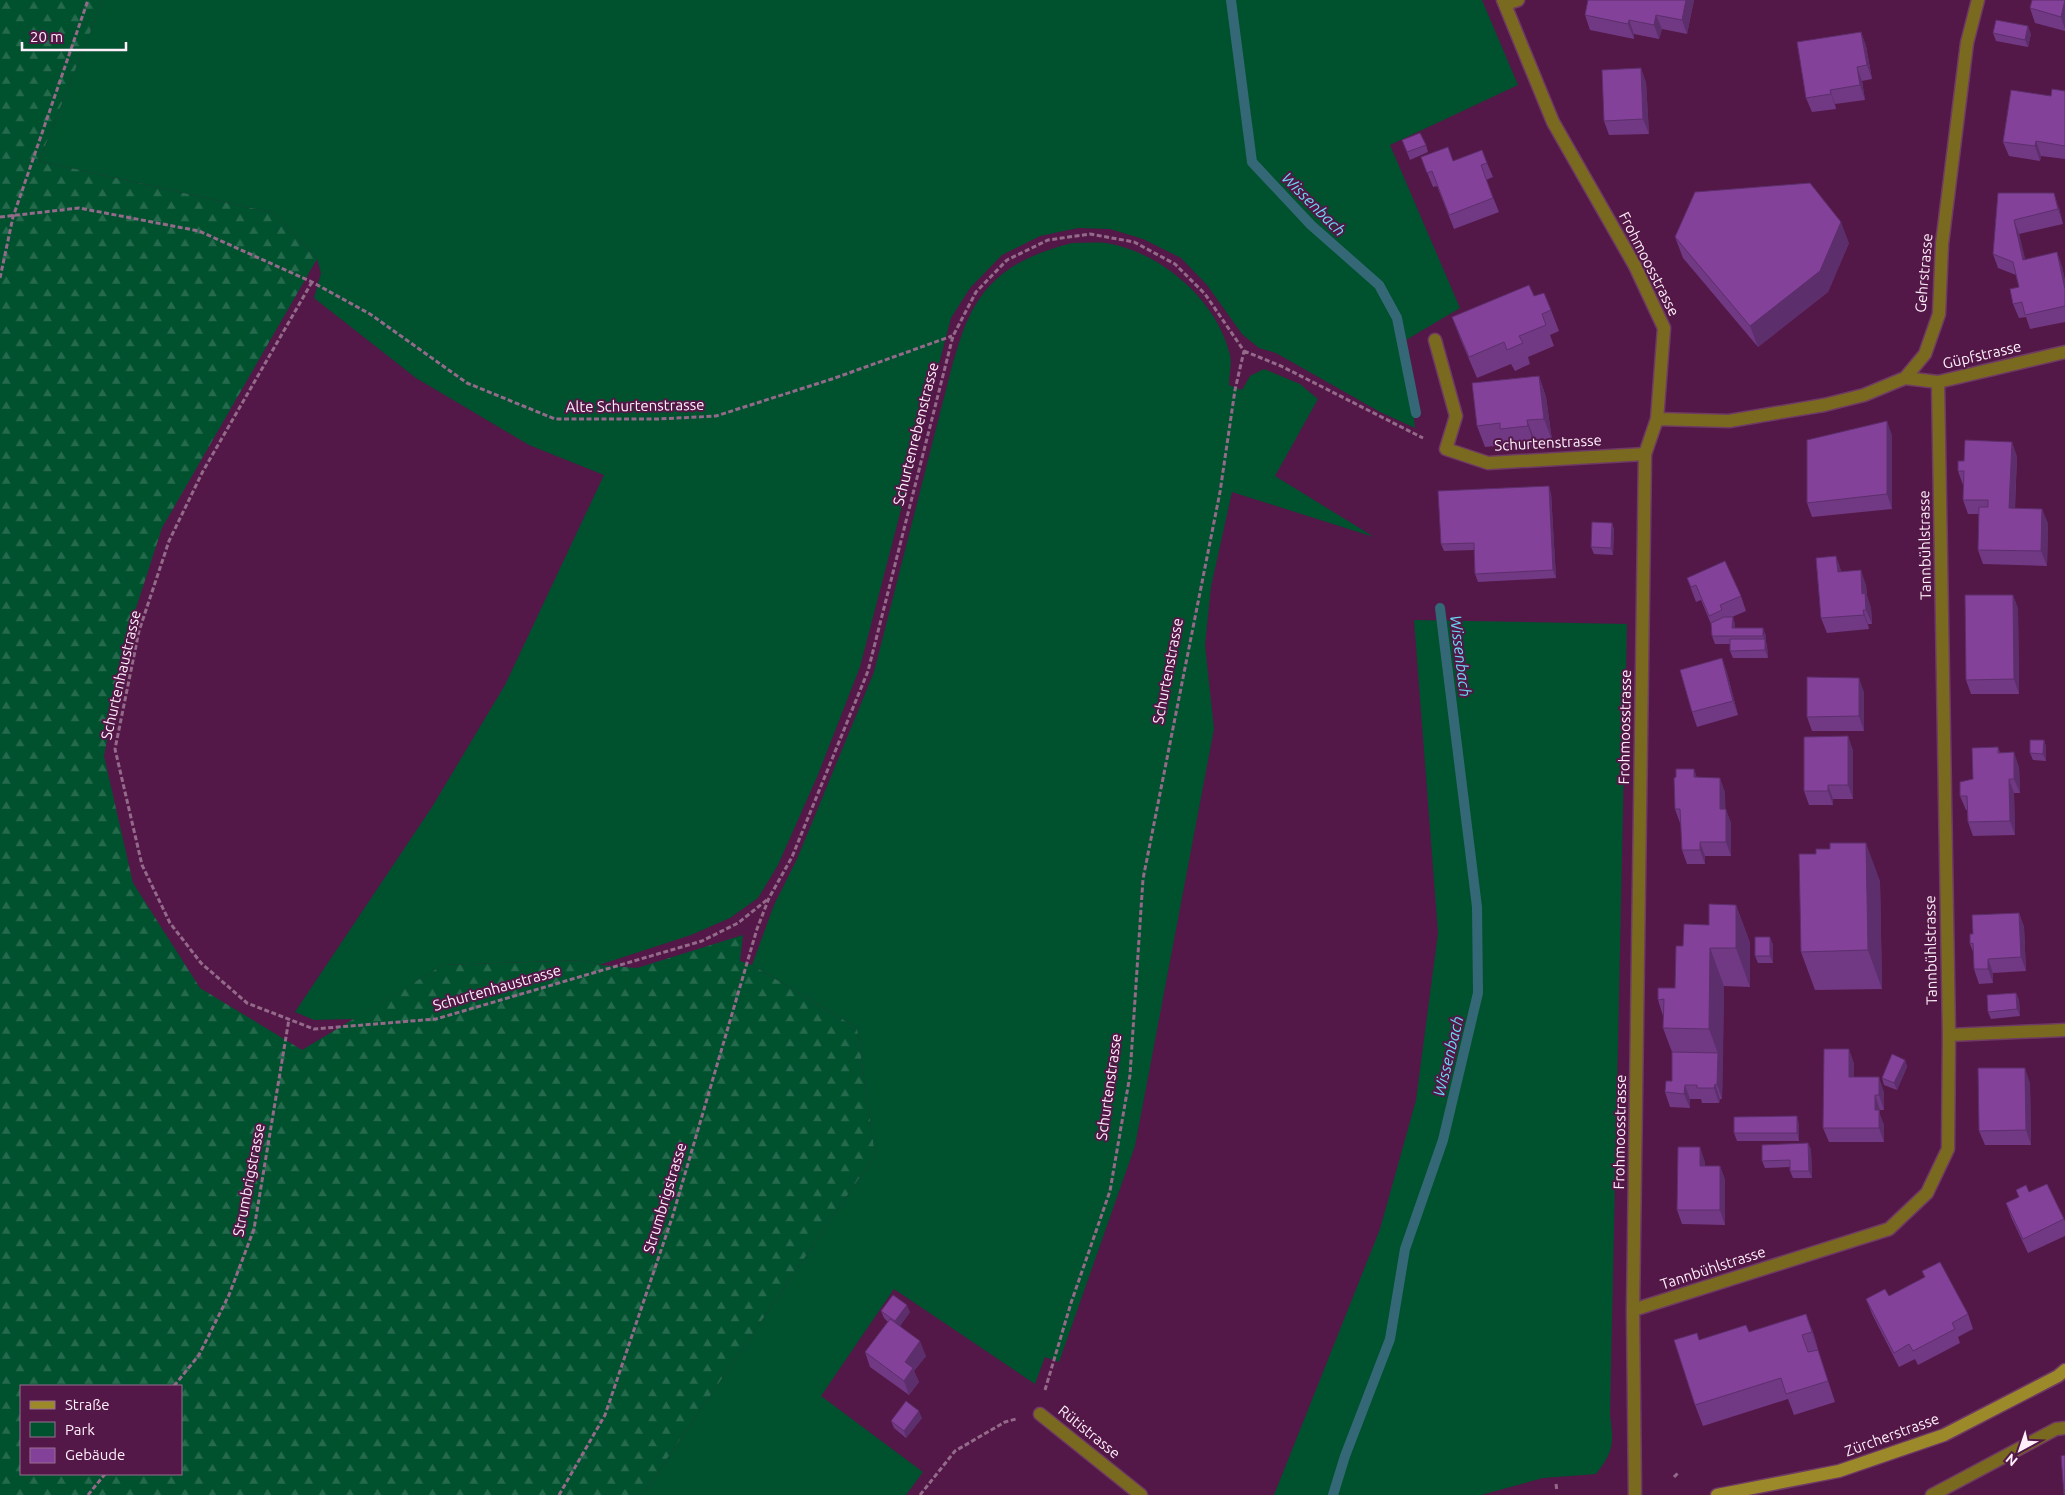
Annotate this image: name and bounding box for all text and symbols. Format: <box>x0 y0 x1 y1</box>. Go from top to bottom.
scale bar <box>22 20 126 52</box>
text: 20 m <box>30 28 63 45</box>
water label: Wissenbach <box>1279 169 1349 239</box>
street label: Frohmoosstrasse <box>1616 209 1683 319</box>
street label: Gehrstrasse <box>1912 233 1935 313</box>
street label: Güpfstrasse <box>1941 337 2023 372</box>
street label: Schurtenrebenstrasse <box>889 360 942 507</box>
street label: Alte Schurtenstrasse <box>565 396 704 415</box>
street label: Schurtenstrasse <box>1494 431 1602 454</box>
street label: Tannbühlstrasse <box>1915 490 1934 600</box>
street label: Schurtenhaustrasse <box>97 609 144 741</box>
water label: Wissenbach <box>1447 614 1475 698</box>
street label: Schurtenstrasse <box>1149 617 1186 725</box>
street label: Frohmoosstrasse <box>1615 669 1634 785</box>
street label: Tannbühlstrasse <box>1921 895 1940 1005</box>
street label: Schurtenhaustrasse <box>431 961 563 1014</box>
water label: Wissenbach <box>1429 1014 1467 1098</box>
street label: Schurtenstrasse <box>1093 1033 1124 1141</box>
street label: Frohmoosstrasse <box>1610 1074 1629 1190</box>
street label: Strumbrigstrasse <box>229 1122 268 1238</box>
street label: Strumbrigstrasse <box>640 1140 689 1255</box>
street label: Tannbühlstrasse <box>1658 1243 1768 1293</box>
legend <box>20 1385 182 1475</box>
text: Straße <box>65 1396 109 1413</box>
street label: Rütistrasse <box>1055 1402 1124 1462</box>
street label: Zürcherstrasse <box>1842 1410 1941 1459</box>
text: Park <box>65 1421 95 1438</box>
north arrow <box>1995 1425 2045 1475</box>
text: Gebäude <box>65 1446 125 1463</box>
text: N <box>2002 1450 2021 1469</box>

